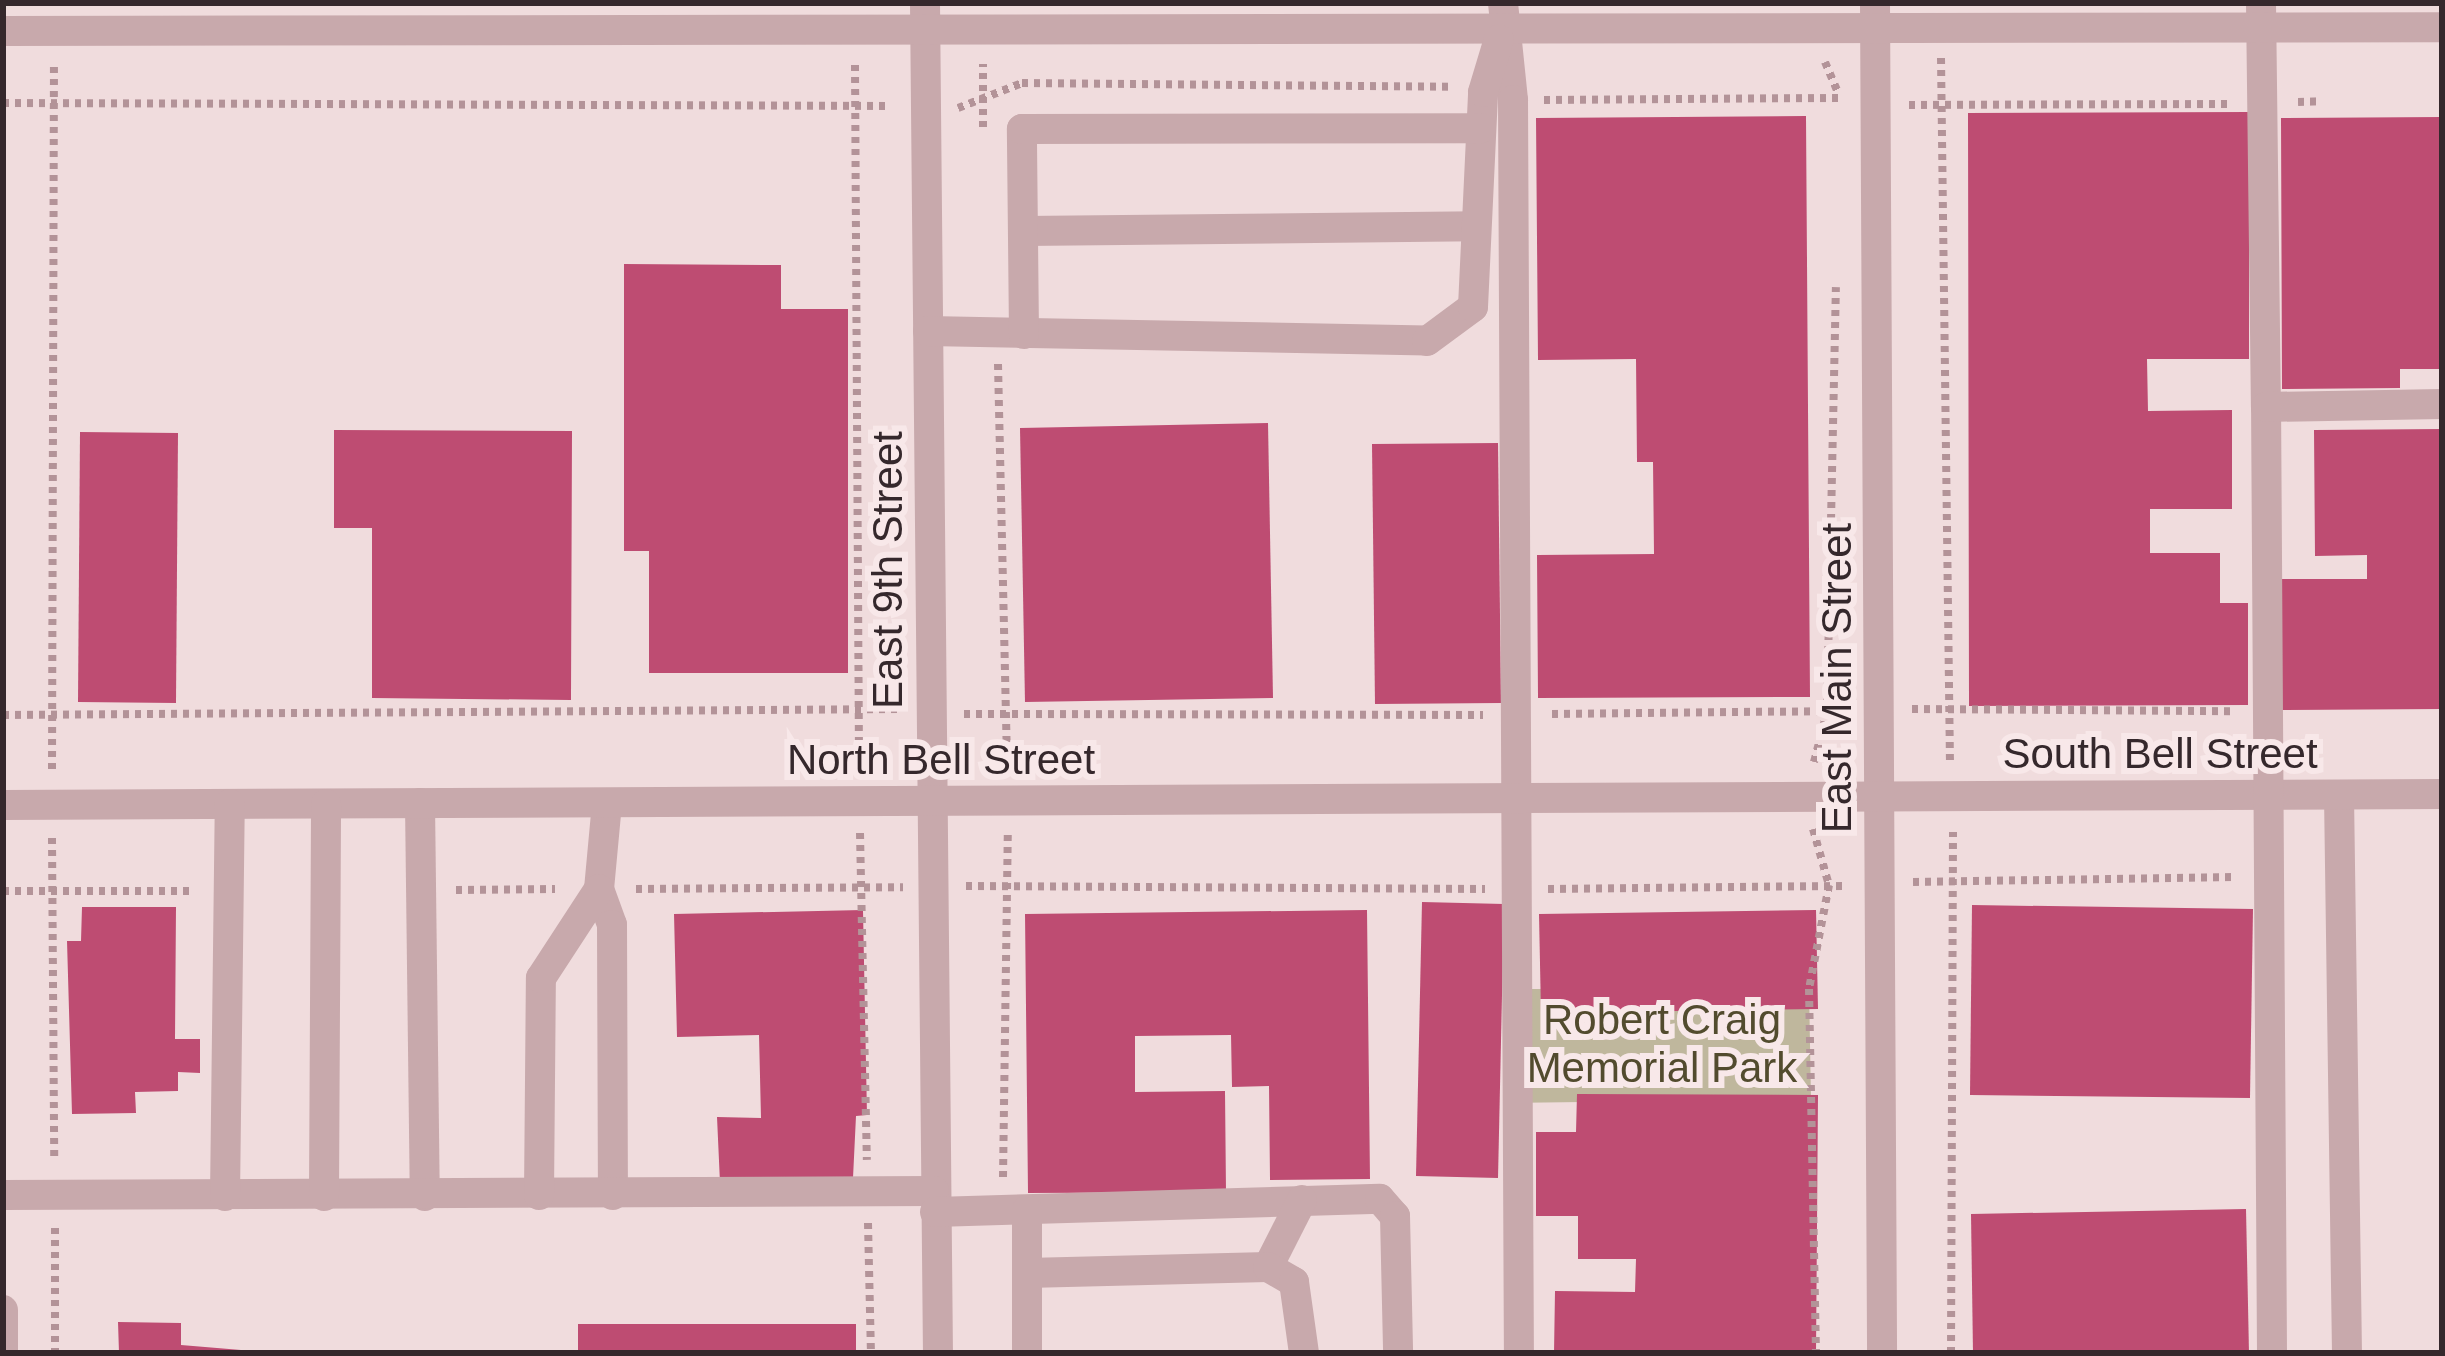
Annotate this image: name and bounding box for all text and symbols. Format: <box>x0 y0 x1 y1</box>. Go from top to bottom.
street label: East 9th Street <box>863 431 913 709</box>
street label: East Main Street <box>1812 523 1862 833</box>
street label: South Bell Street <box>2002 729 2318 779</box>
street label: North Bell Street <box>787 735 1095 785</box>
park label: Robert Craig Memorial Park <box>1527 995 1797 1094</box>

